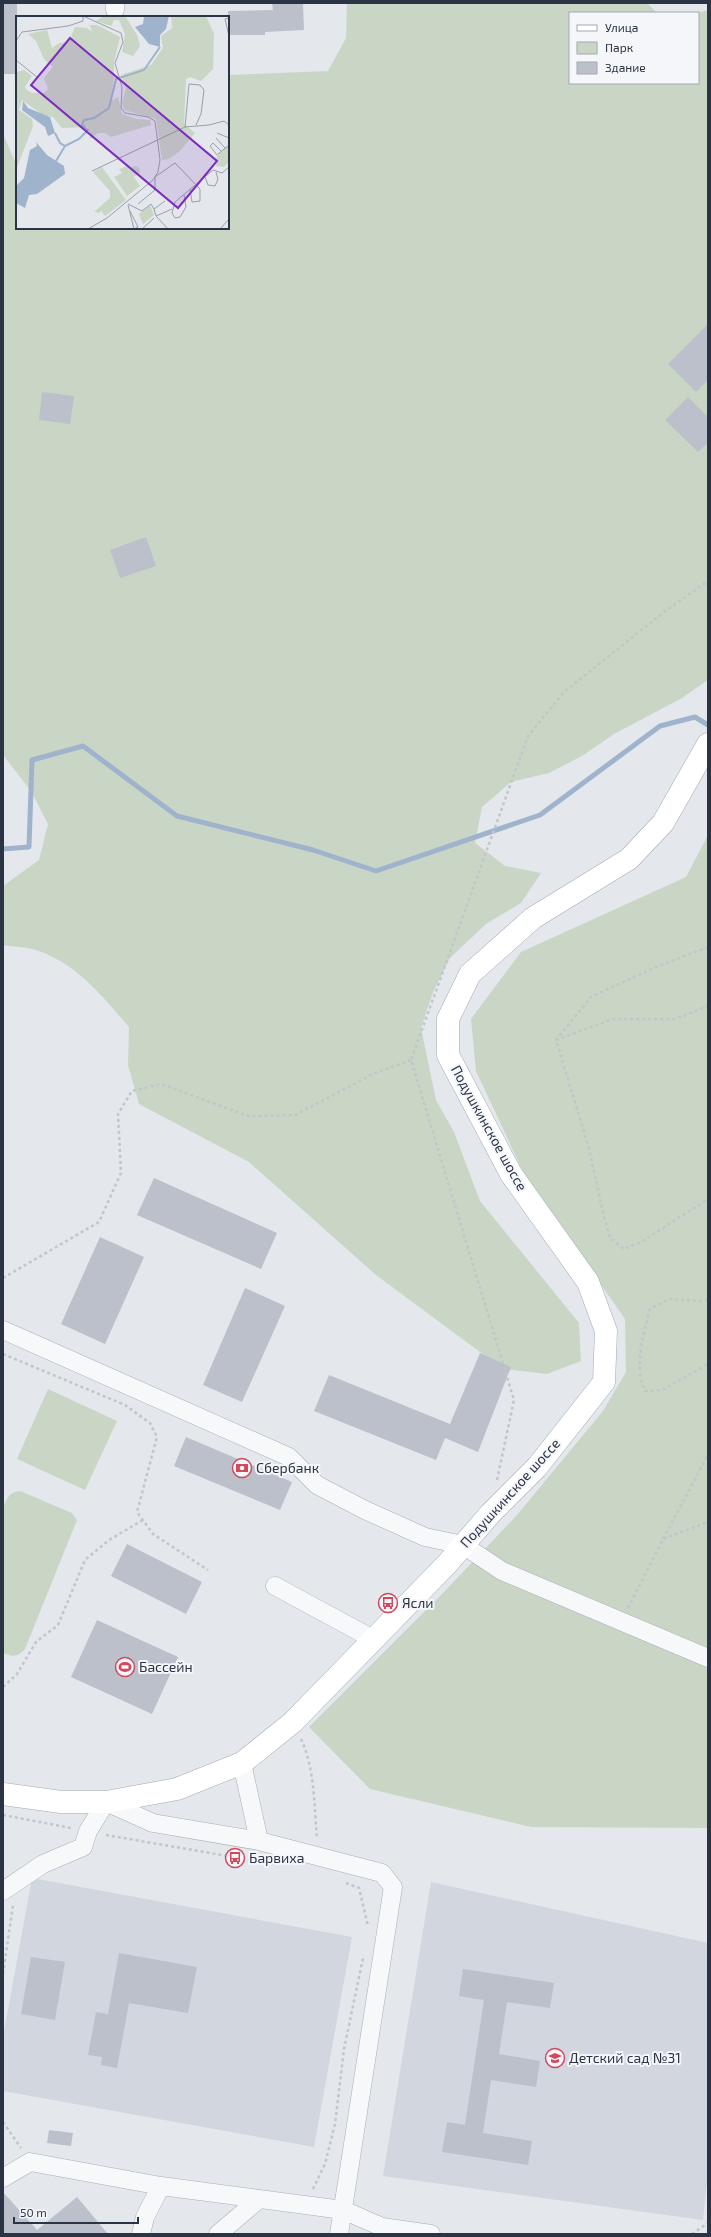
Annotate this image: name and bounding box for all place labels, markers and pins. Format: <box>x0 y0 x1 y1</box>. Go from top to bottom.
bank icon: Сбербанк <box>231 1457 253 1479</box>
place label: Сбербанк <box>256 1459 320 1476</box>
bus stop icon: Ясли <box>377 1592 399 1614</box>
place label: Ясли <box>402 1594 434 1611</box>
sports icon: Бассейн <box>114 1656 136 1678</box>
place label: Бассейн <box>139 1658 193 1675</box>
bus stop icon: Барвиха <box>224 1847 246 1869</box>
place label: Барвиха <box>249 1849 304 1866</box>
school or university icon: Детский сад №31 <box>544 2047 566 2069</box>
place label: Детский сад №31 <box>569 2049 681 2066</box>

